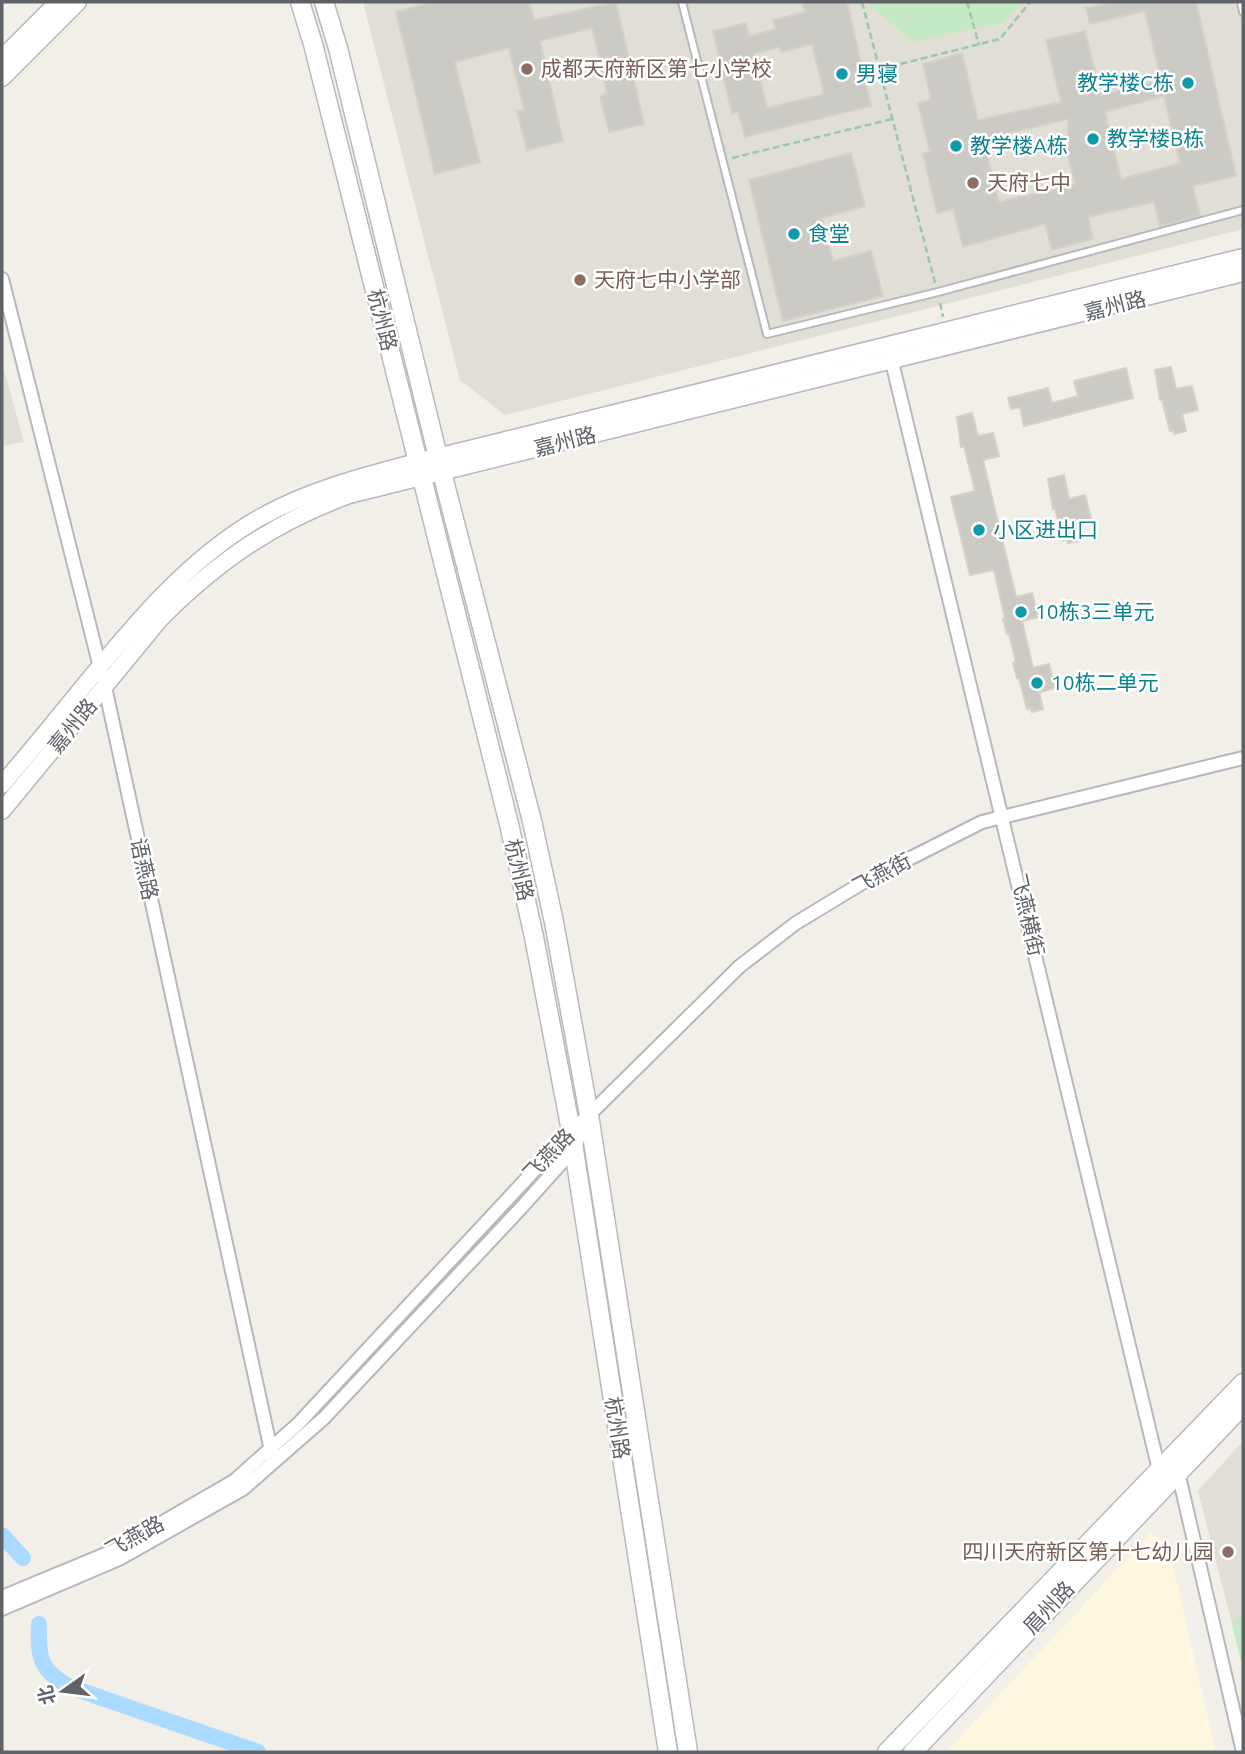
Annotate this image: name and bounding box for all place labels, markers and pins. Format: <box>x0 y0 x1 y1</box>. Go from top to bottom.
place label: 成都天府新区第七小学校 <box>541 56 772 80</box>
marker: 成都天府新区第七小学校 <box>519 61 535 77</box>
place label: 男寝 <box>856 61 898 85</box>
marker: 男寝 <box>834 66 850 82</box>
place label: 教学楼C栋 <box>1077 70 1174 94</box>
marker: 教学楼C栋 <box>1180 75 1196 91</box>
place label: 教学楼B栋 <box>1107 126 1204 150</box>
marker: 教学楼B栋 <box>1085 131 1101 147</box>
place label: 教学楼A栋 <box>970 133 1068 157</box>
marker: 教学楼A栋 <box>948 138 964 154</box>
place label: 天府七中 <box>987 170 1071 194</box>
marker: 天府七中 <box>965 175 981 191</box>
place label: 食堂 <box>808 221 850 245</box>
marker: 食堂 <box>786 226 802 242</box>
place label: 天府七中小学部 <box>594 267 741 291</box>
marker: 天府七中小学部 <box>572 272 588 288</box>
place label: 小区进出口 <box>993 517 1098 541</box>
marker: 小区进出口 <box>971 522 987 538</box>
place label: 10栋3三单元 <box>1035 599 1155 623</box>
marker: 10栋3三单元 <box>1013 604 1029 620</box>
place label: 10栋二单元 <box>1051 670 1159 694</box>
marker: 10栋二单元 <box>1029 675 1045 691</box>
place label: 四川天府新区第十七幼儿园 <box>962 1539 1214 1563</box>
marker: 四川天府新区第十七幼儿园 <box>1220 1544 1236 1560</box>

